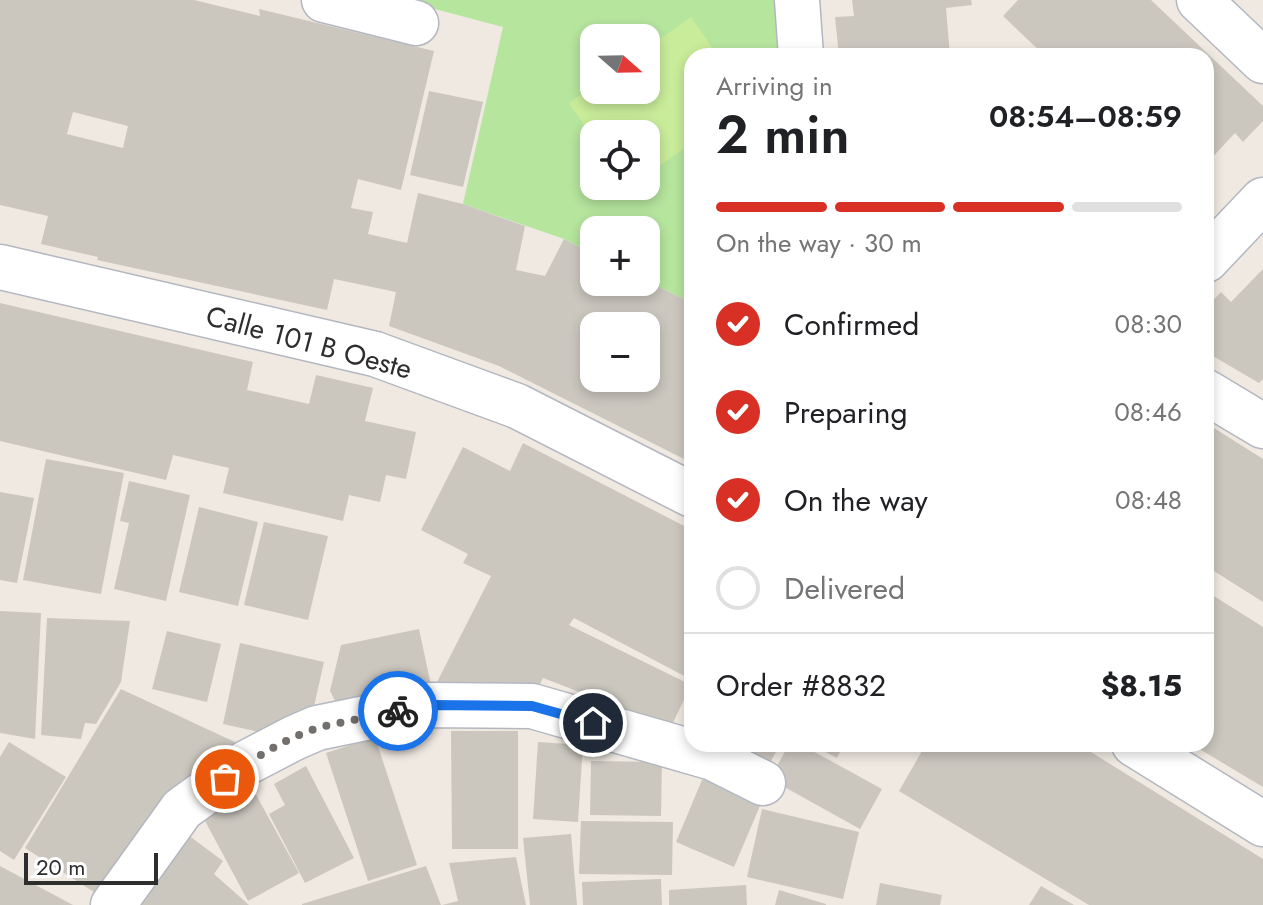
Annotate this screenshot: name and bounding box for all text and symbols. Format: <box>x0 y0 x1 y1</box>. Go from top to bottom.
north arrow <box>580 24 660 104</box>
map controls <box>580 24 660 392</box>
text: Arriving in <box>716 67 833 105</box>
text: 08:54–08:59 <box>989 95 1182 138</box>
text: 2 min <box>716 97 849 173</box>
button: locate <box>580 120 660 200</box>
button: + <box>580 216 660 296</box>
text: On the way · 30 m <box>716 224 922 262</box>
street label: Calle 101 B Oeste <box>201 295 416 390</box>
icon: check <box>716 302 760 346</box>
text: Confirmed <box>784 303 919 346</box>
text: 08:30 <box>1115 305 1182 343</box>
button: − <box>580 312 660 392</box>
icon: check <box>716 390 760 434</box>
text: Preparing <box>784 391 908 434</box>
text: 08:46 <box>1114 393 1182 431</box>
icon: check <box>716 478 760 522</box>
text: On the way <box>784 479 928 522</box>
text: 08:48 <box>1115 481 1182 519</box>
text: Delivered <box>784 567 905 610</box>
text: Order #8832 <box>716 664 886 707</box>
text: $8.15 <box>1101 664 1182 707</box>
courier <box>358 671 438 751</box>
icon: bike <box>376 689 420 733</box>
pin <box>559 689 627 757</box>
icon: home <box>571 701 615 745</box>
pin <box>191 745 259 813</box>
icon: bag <box>203 757 247 801</box>
scale bar <box>24 849 158 885</box>
text: 20 m <box>36 851 85 883</box>

